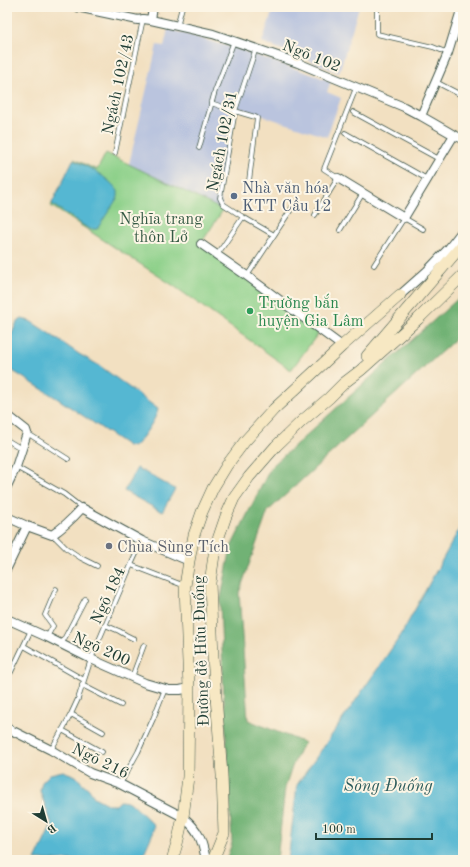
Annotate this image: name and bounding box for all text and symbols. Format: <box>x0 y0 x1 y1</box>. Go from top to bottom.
street label: Ngách 102/43 <box>100 33 137 136</box>
street label: Ngõ 102 <box>280 38 343 76</box>
street label: Ngách 102/31 <box>205 89 241 193</box>
place label: Nhà văn hóa KTT Cầu 12 <box>242 181 332 215</box>
marker: Nhà văn hóa KTT Cầu 12 <box>229 191 239 201</box>
park label: Nghĩa trang thôn Lở <box>119 212 203 246</box>
place label: Trường bắn huyện Gia Lâm <box>258 293 364 330</box>
marker: Trường bắn huyện Gia Lâm <box>245 306 255 316</box>
place label: Chùa Sùng Tích <box>117 540 229 556</box>
marker: Chùa Sùng Tích <box>104 541 114 551</box>
street label: Ngõ 184 <box>89 565 129 627</box>
street label: Đường đê Hữu Đuống <box>189 575 213 727</box>
street label: Ngõ 200 <box>70 630 132 670</box>
street label: Ngõ 216 <box>69 741 131 782</box>
water label: Sông Đuống <box>343 778 433 795</box>
north arrow <box>26 801 66 841</box>
scale bar <box>316 815 432 841</box>
text: B <box>45 821 58 835</box>
text: 100 m <box>322 824 356 836</box>

